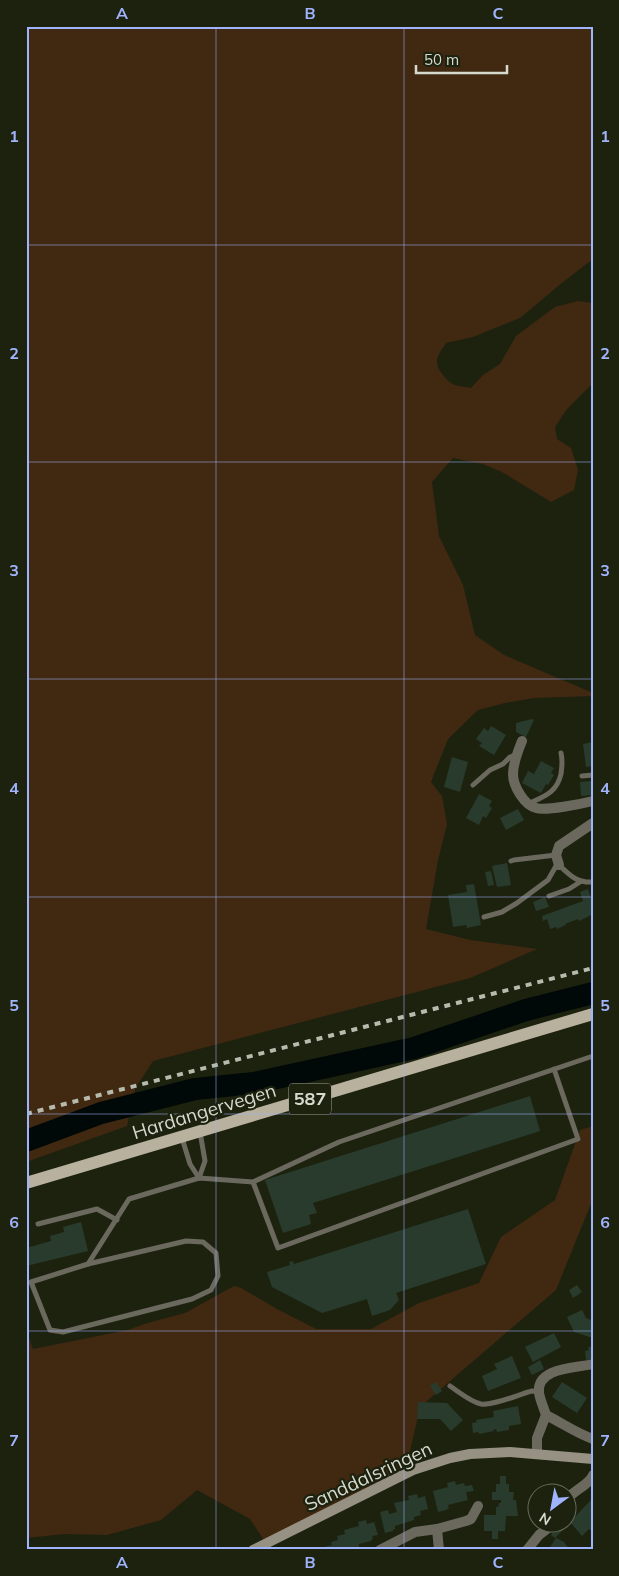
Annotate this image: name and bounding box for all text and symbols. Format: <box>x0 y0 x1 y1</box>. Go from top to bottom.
text: A <box>116 3 128 23</box>
text: B <box>304 3 316 23</box>
text: C <box>493 3 504 23</box>
scale bar <box>416 42 508 74</box>
text: 50 m <box>424 50 459 69</box>
text: 1 <box>9 126 19 146</box>
text: 1 <box>600 126 610 146</box>
text: 2 <box>9 343 19 363</box>
text: 2 <box>600 343 610 363</box>
text: 3 <box>9 560 19 580</box>
text: 3 <box>600 560 610 580</box>
text: 4 <box>9 778 19 798</box>
text: 4 <box>600 778 610 798</box>
text: 5 <box>9 995 19 1015</box>
text: 5 <box>600 995 610 1015</box>
street label: Hardangervegen <box>129 1078 279 1144</box>
road number: 587 <box>289 1084 331 1114</box>
text: 6 <box>9 1212 19 1232</box>
text: 6 <box>600 1212 610 1232</box>
text: 7 <box>9 1430 19 1450</box>
text: 7 <box>600 1430 610 1450</box>
street label: Sanddalsringen <box>300 1436 436 1516</box>
north arrow <box>526 1484 576 1534</box>
text: N <box>536 1509 554 1529</box>
text: A <box>116 1552 128 1572</box>
text: B <box>304 1552 316 1572</box>
text: C <box>493 1552 504 1572</box>

